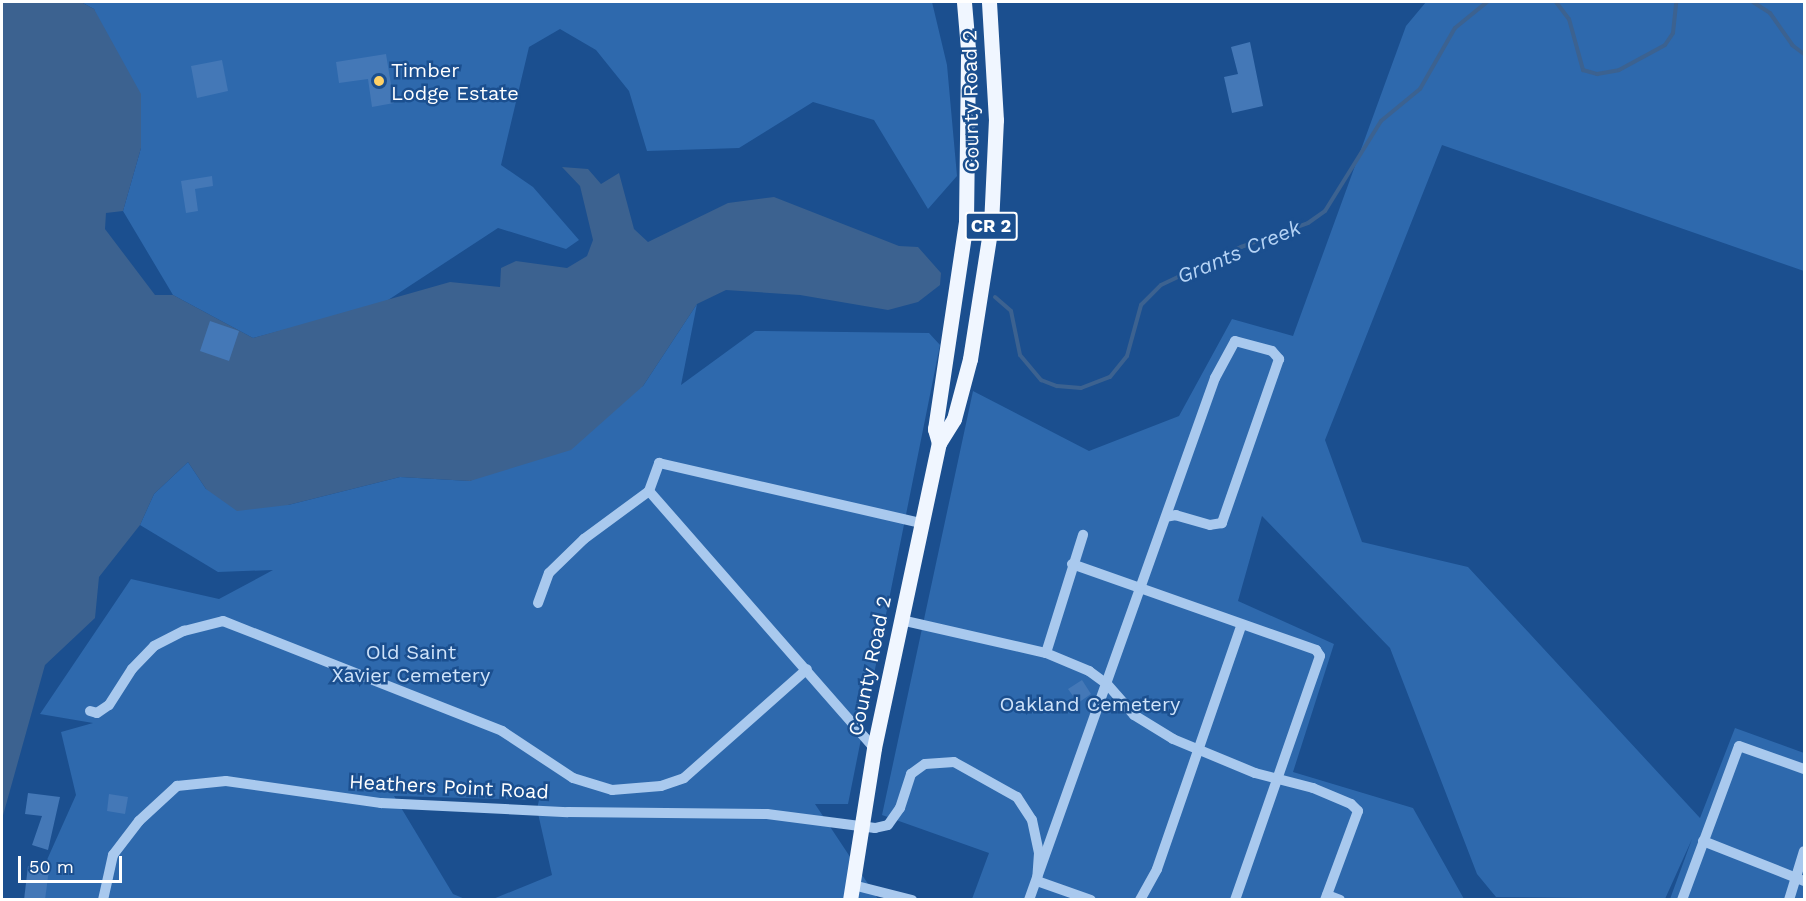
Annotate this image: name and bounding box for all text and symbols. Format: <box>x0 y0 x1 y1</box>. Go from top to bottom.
street label: County Road 2 <box>958 29 984 173</box>
place label: Timber Lodge Estate <box>391 58 519 105</box>
marker: Timber Lodge Estate <box>372 74 386 88</box>
road number: CR 2 <box>964 211 1018 241</box>
water label: Grants Creek <box>1173 215 1305 289</box>
street label: County Road 2 <box>843 594 897 738</box>
park label: Old Saint Xavier Cemetery <box>331 640 491 687</box>
park label: Oakland Cemetery <box>1000 692 1180 716</box>
street label: Heathers Point Road <box>349 770 549 804</box>
scale bar <box>21 844 124 882</box>
text: 50 m <box>29 856 74 877</box>

